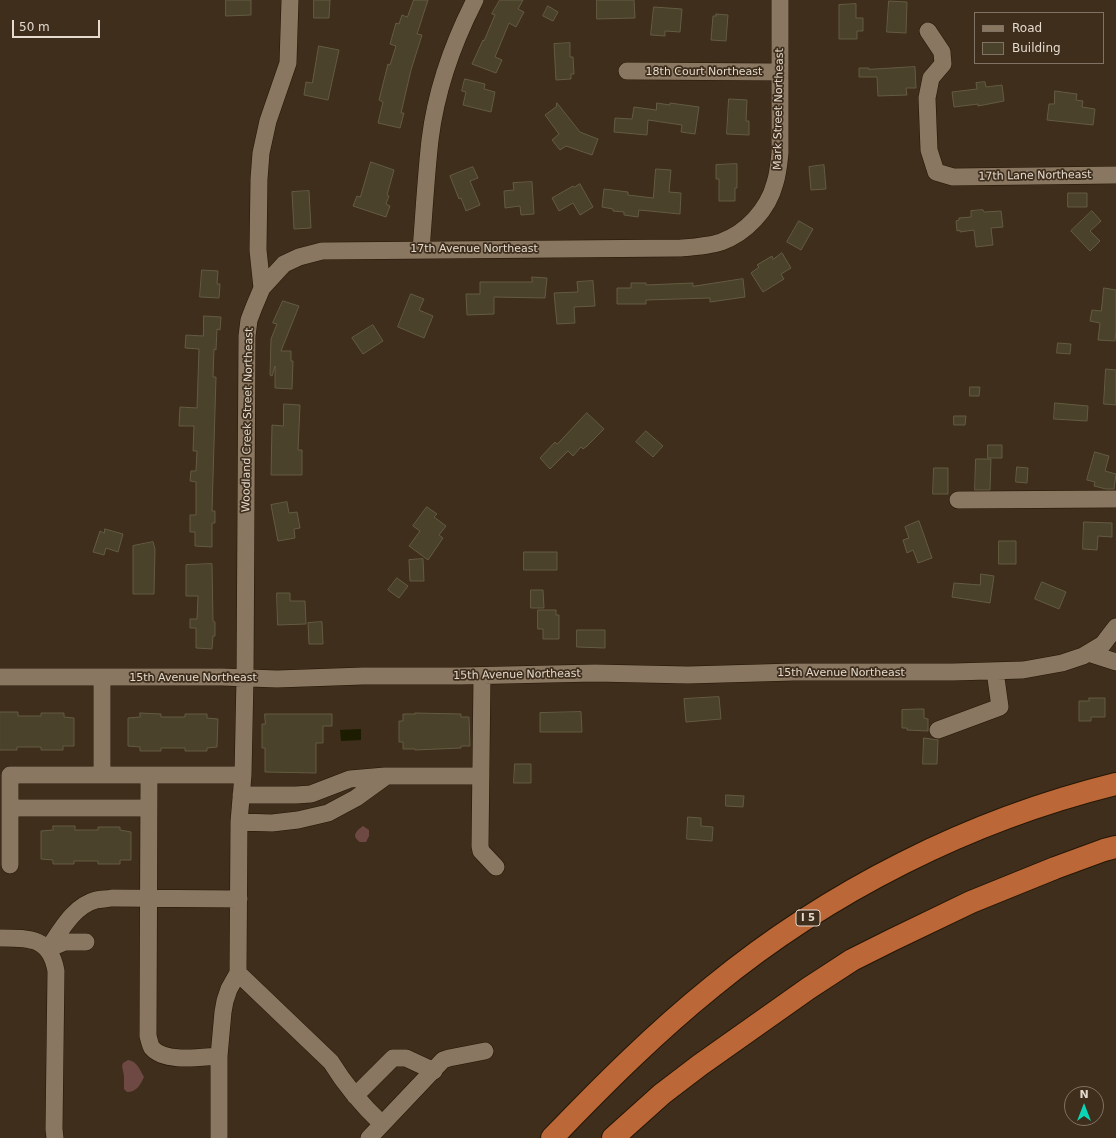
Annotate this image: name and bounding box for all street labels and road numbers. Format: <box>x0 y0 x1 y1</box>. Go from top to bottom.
street label: Mark Street Northeast <box>771 48 787 170</box>
street label: 18th Court Northeast <box>646 65 762 79</box>
street label: 17th Lane Northeast <box>978 168 1092 184</box>
street label: 17th Avenue Northeast <box>410 242 538 256</box>
street label: Woodland Creek Street Northeast <box>240 328 256 512</box>
street label: 15th Avenue Northeast <box>777 666 905 680</box>
street label: 15th Avenue Northeast <box>453 667 581 683</box>
street label: 15th Avenue Northeast <box>129 671 257 685</box>
road number: I 5 <box>796 910 820 926</box>

